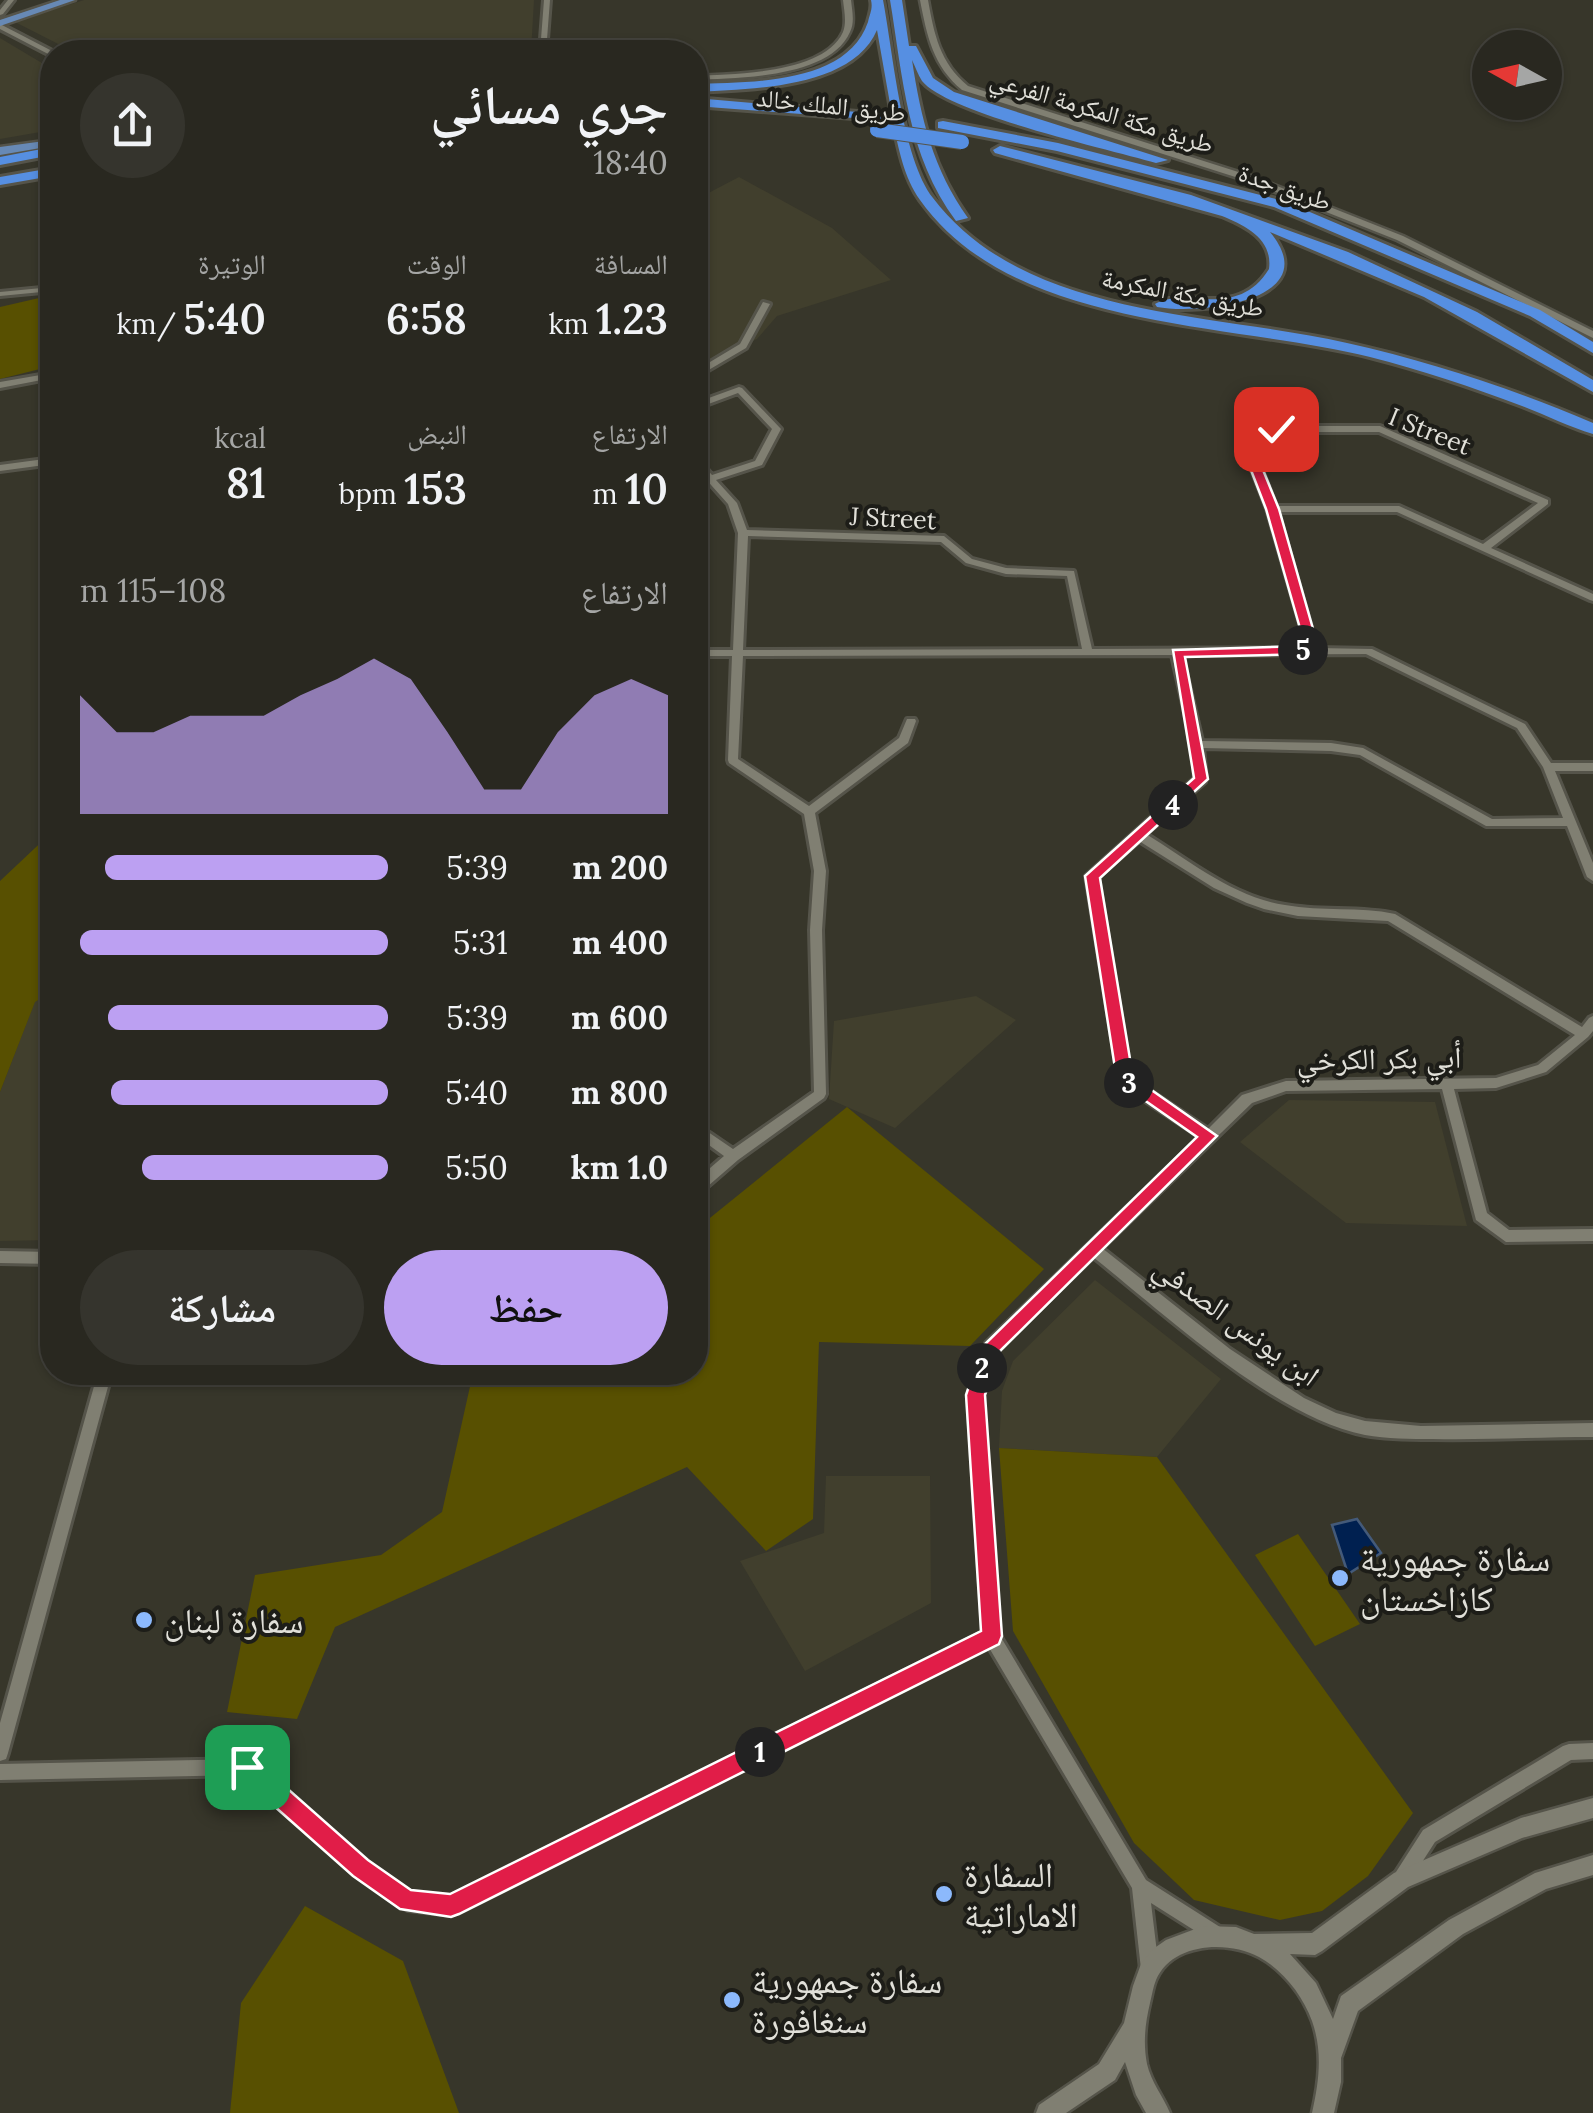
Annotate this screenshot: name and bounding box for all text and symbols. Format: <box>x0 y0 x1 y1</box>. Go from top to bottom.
north arrow <box>1472 30 1562 120</box>
map controls <box>1472 30 1562 120</box>
street label: طريق مكة المكرمة الفرعي <box>985 62 1218 164</box>
text: جري مسائي <box>430 69 668 139</box>
button: share <box>80 73 185 178</box>
street label: طريق الملك خالد <box>755 81 907 129</box>
text: 18:40 <box>593 142 668 183</box>
street label: طريق جدة <box>1235 156 1335 218</box>
text: الوتيرة <box>198 246 266 282</box>
text: الوقت <box>407 246 467 282</box>
text: المسافة <box>594 246 668 282</box>
street label: طريق مكة المكرمة <box>1099 262 1267 324</box>
text: 5:40 <box>183 292 266 346</box>
text: 6:58 <box>386 292 467 346</box>
text: 1.23 <box>596 292 668 346</box>
text: /km <box>117 306 183 342</box>
text: km <box>548 306 596 342</box>
pin <box>1234 387 1319 472</box>
street label: I Street <box>1384 400 1476 462</box>
icon: check <box>1249 402 1304 457</box>
text: النبض <box>407 416 467 452</box>
text: الارتفاع <box>592 416 668 452</box>
text: kcal <box>214 420 266 456</box>
text: 81 <box>226 456 266 510</box>
text: 153 <box>404 462 467 516</box>
text: 10 <box>625 462 668 516</box>
text: bpm <box>339 476 404 512</box>
text: m <box>593 476 625 512</box>
street label: J Street <box>848 500 937 536</box>
text: 108–115 m <box>80 570 226 611</box>
text: الارتفاع <box>581 572 668 613</box>
pin: 5 <box>1278 625 1328 675</box>
text: 5 <box>1295 632 1311 668</box>
pin: 4 <box>1148 780 1198 830</box>
text: 4 <box>1165 787 1181 823</box>
text: 5:39 <box>446 847 508 888</box>
text: 200 m <box>572 847 668 888</box>
text: 5:31 <box>453 922 508 963</box>
text: 400 m <box>572 922 668 963</box>
text: 5:39 <box>446 997 508 1038</box>
text: 600 m <box>571 997 668 1038</box>
street label: أبي بكر الكرخي <box>1296 1038 1462 1084</box>
pin: 3 <box>1104 1058 1154 1108</box>
text: 3 <box>1121 1065 1137 1101</box>
text: 5:40 <box>445 1072 508 1113</box>
text: 800 m <box>571 1072 668 1113</box>
text: 5:50 <box>445 1147 508 1188</box>
text: 1.0 km <box>571 1147 668 1188</box>
street label: ابن يونس الصدفي <box>1143 1248 1327 1399</box>
button: مشاركة <box>80 1250 364 1365</box>
button: حفظ <box>384 1250 668 1365</box>
pin: 2 <box>957 1343 1007 1393</box>
text: 2 <box>975 1350 989 1386</box>
place label: سفارة جمهورية كازاخستان <box>1360 1536 1550 1621</box>
marker: سفارة جمهورية كازاخستان <box>1329 1567 1351 1589</box>
place label: سفارة لبنان <box>164 1598 304 1643</box>
marker: سفارة لبنان <box>133 1609 155 1631</box>
pin <box>205 1725 290 1810</box>
pin: 1 <box>735 1727 785 1777</box>
text: 1 <box>754 1734 766 1770</box>
icon: arrive <box>220 1740 275 1795</box>
place label: السفارة الاماراتية <box>964 1852 1078 1937</box>
marker: السفارة الاماراتية <box>933 1883 955 1905</box>
place label: سفارة جمهورية سنغافورة <box>752 1958 942 2043</box>
marker: سفارة جمهورية سنغافورة <box>721 1989 743 2011</box>

